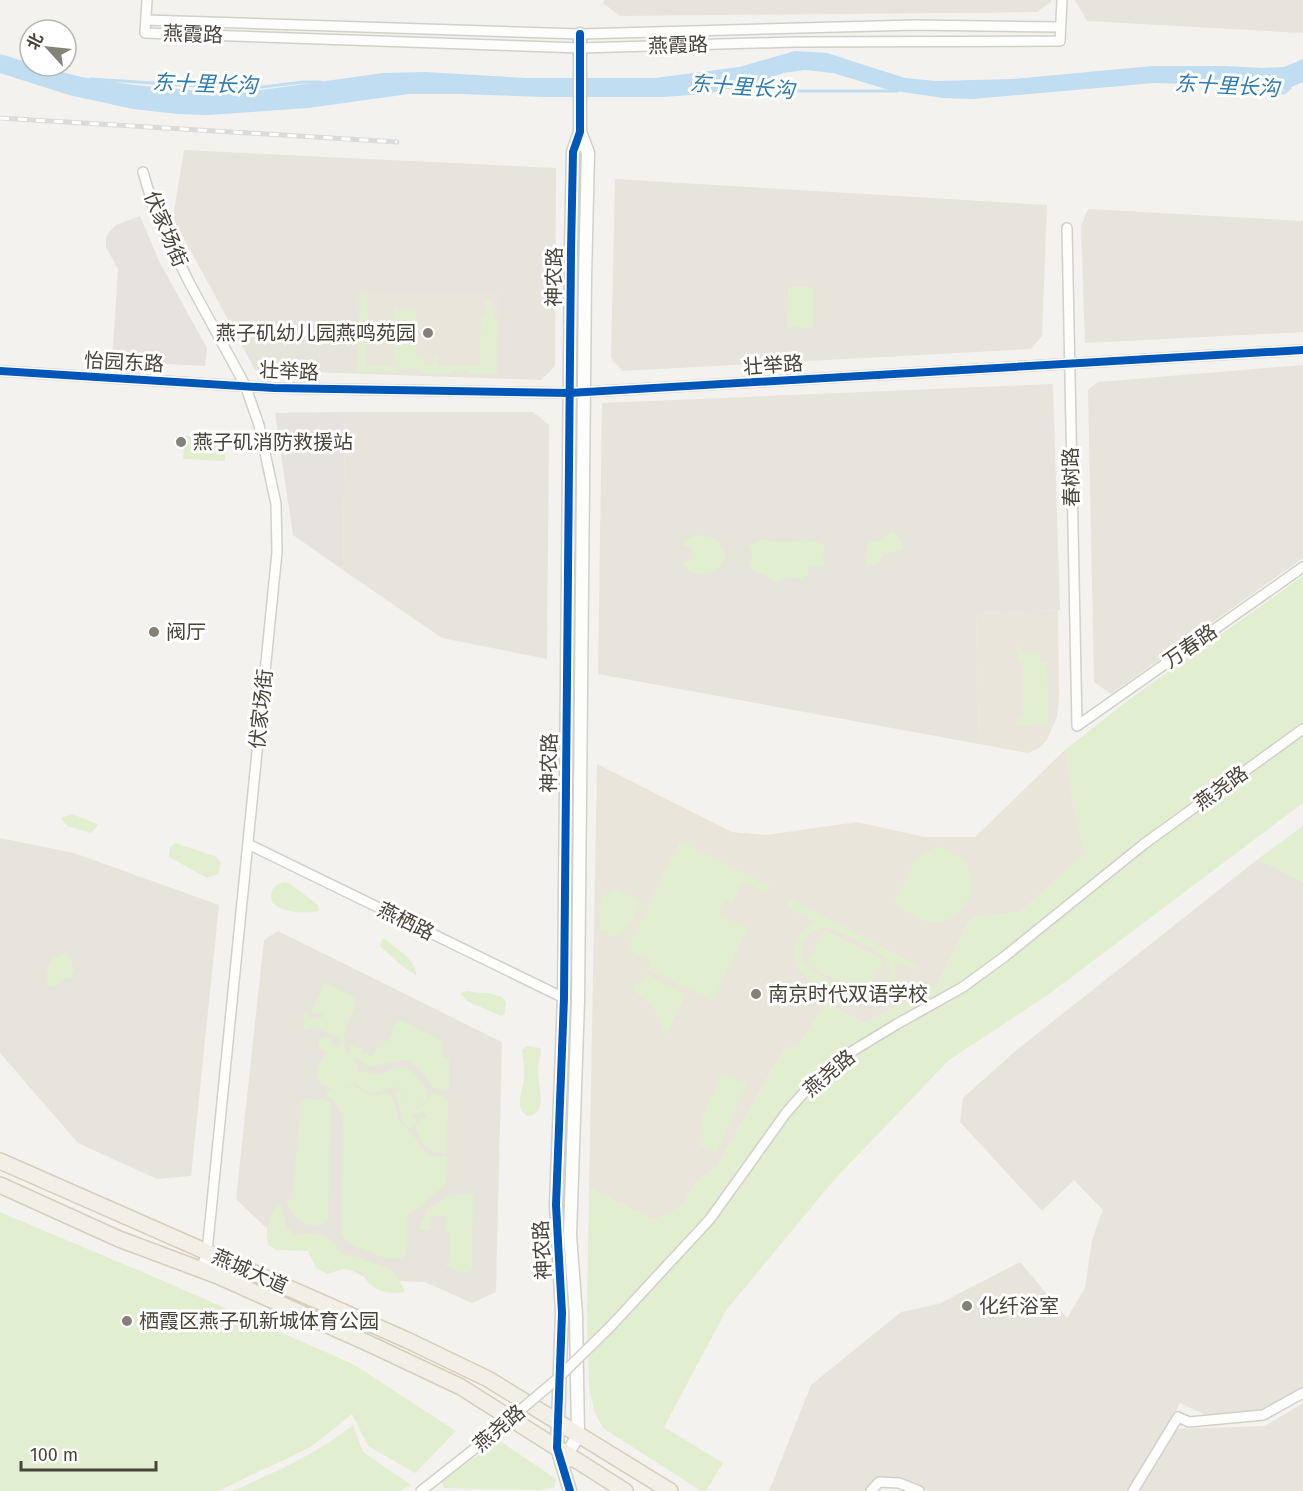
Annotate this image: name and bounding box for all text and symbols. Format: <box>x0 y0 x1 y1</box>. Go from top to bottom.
north arrow <box>18 18 78 78</box>
street label: 燕霞路 <box>163 21 223 47</box>
text: 北 <box>23 30 47 53</box>
street label: 燕霞路 <box>648 32 708 58</box>
water label: 东十里长沟 <box>152 69 260 99</box>
water label: 东十里长沟 <box>689 70 797 104</box>
water label: 东十里长沟 <box>1174 70 1282 102</box>
street label: 伏家场街 <box>139 187 193 271</box>
street label: 神农路 <box>541 247 567 307</box>
place label: 燕子矶幼儿园燕鸣苑园 <box>216 321 416 345</box>
marker: 燕子矶幼儿园燕鸣苑园 <box>421 326 435 340</box>
street label: 怡园东路 <box>83 348 165 376</box>
street label: 壮举路 <box>742 351 804 379</box>
street label: 壮举路 <box>258 357 320 385</box>
place label: 燕子矶消防救援站 <box>193 430 353 454</box>
marker: 燕子矶消防救援站 <box>174 435 188 449</box>
street label: 春树路 <box>1058 447 1084 507</box>
street label: 万春路 <box>1159 619 1221 673</box>
place label: 阀厅 <box>166 620 206 644</box>
marker: 阀厅 <box>147 625 161 639</box>
street label: 伏家场街 <box>245 668 277 750</box>
street label: 神农路 <box>536 733 562 793</box>
street label: 燕尧路 <box>1190 761 1252 815</box>
street label: 燕栖路 <box>374 897 438 945</box>
place label: 南京时代双语学校 <box>768 982 928 1006</box>
marker: 南京时代双语学校 <box>749 987 763 1001</box>
street label: 燕尧路 <box>798 1045 860 1101</box>
street label: 神农路 <box>528 1219 556 1281</box>
street label: 燕城大道 <box>209 1244 291 1298</box>
place label: 化纤浴室 <box>979 1294 1059 1318</box>
marker: 化纤浴室 <box>960 1299 974 1313</box>
place label: 栖霞区燕子矶新城体育公园 <box>139 1309 379 1333</box>
marker: 栖霞区燕子矶新城体育公园 <box>120 1314 134 1328</box>
street label: 燕尧路 <box>468 1400 530 1456</box>
scale bar <box>21 1434 156 1472</box>
text: 100 m <box>30 1444 78 1466</box>

